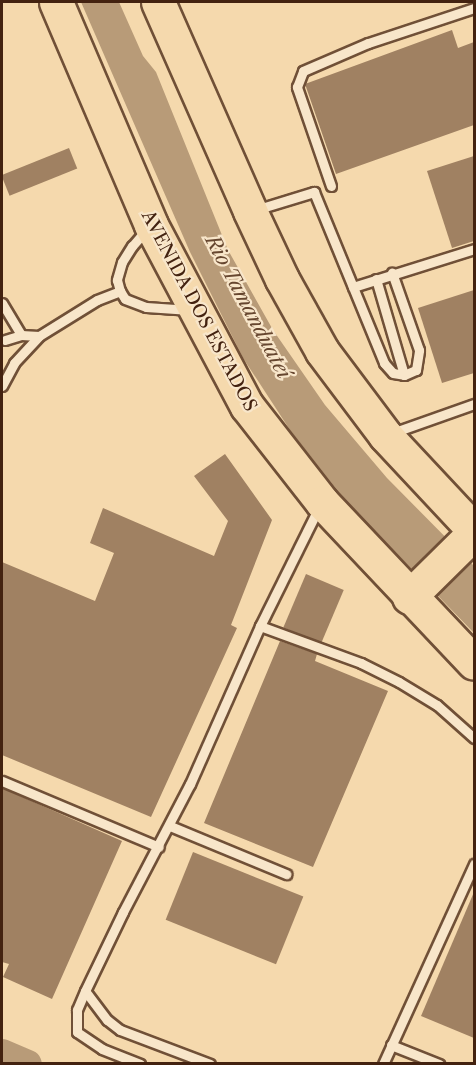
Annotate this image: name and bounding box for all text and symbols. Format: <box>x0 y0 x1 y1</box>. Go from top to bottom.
street label: AVENIDA DOS ESTADOS <box>137 206 261 416</box>
water label: Rio Tamanduateí <box>200 231 296 383</box>

